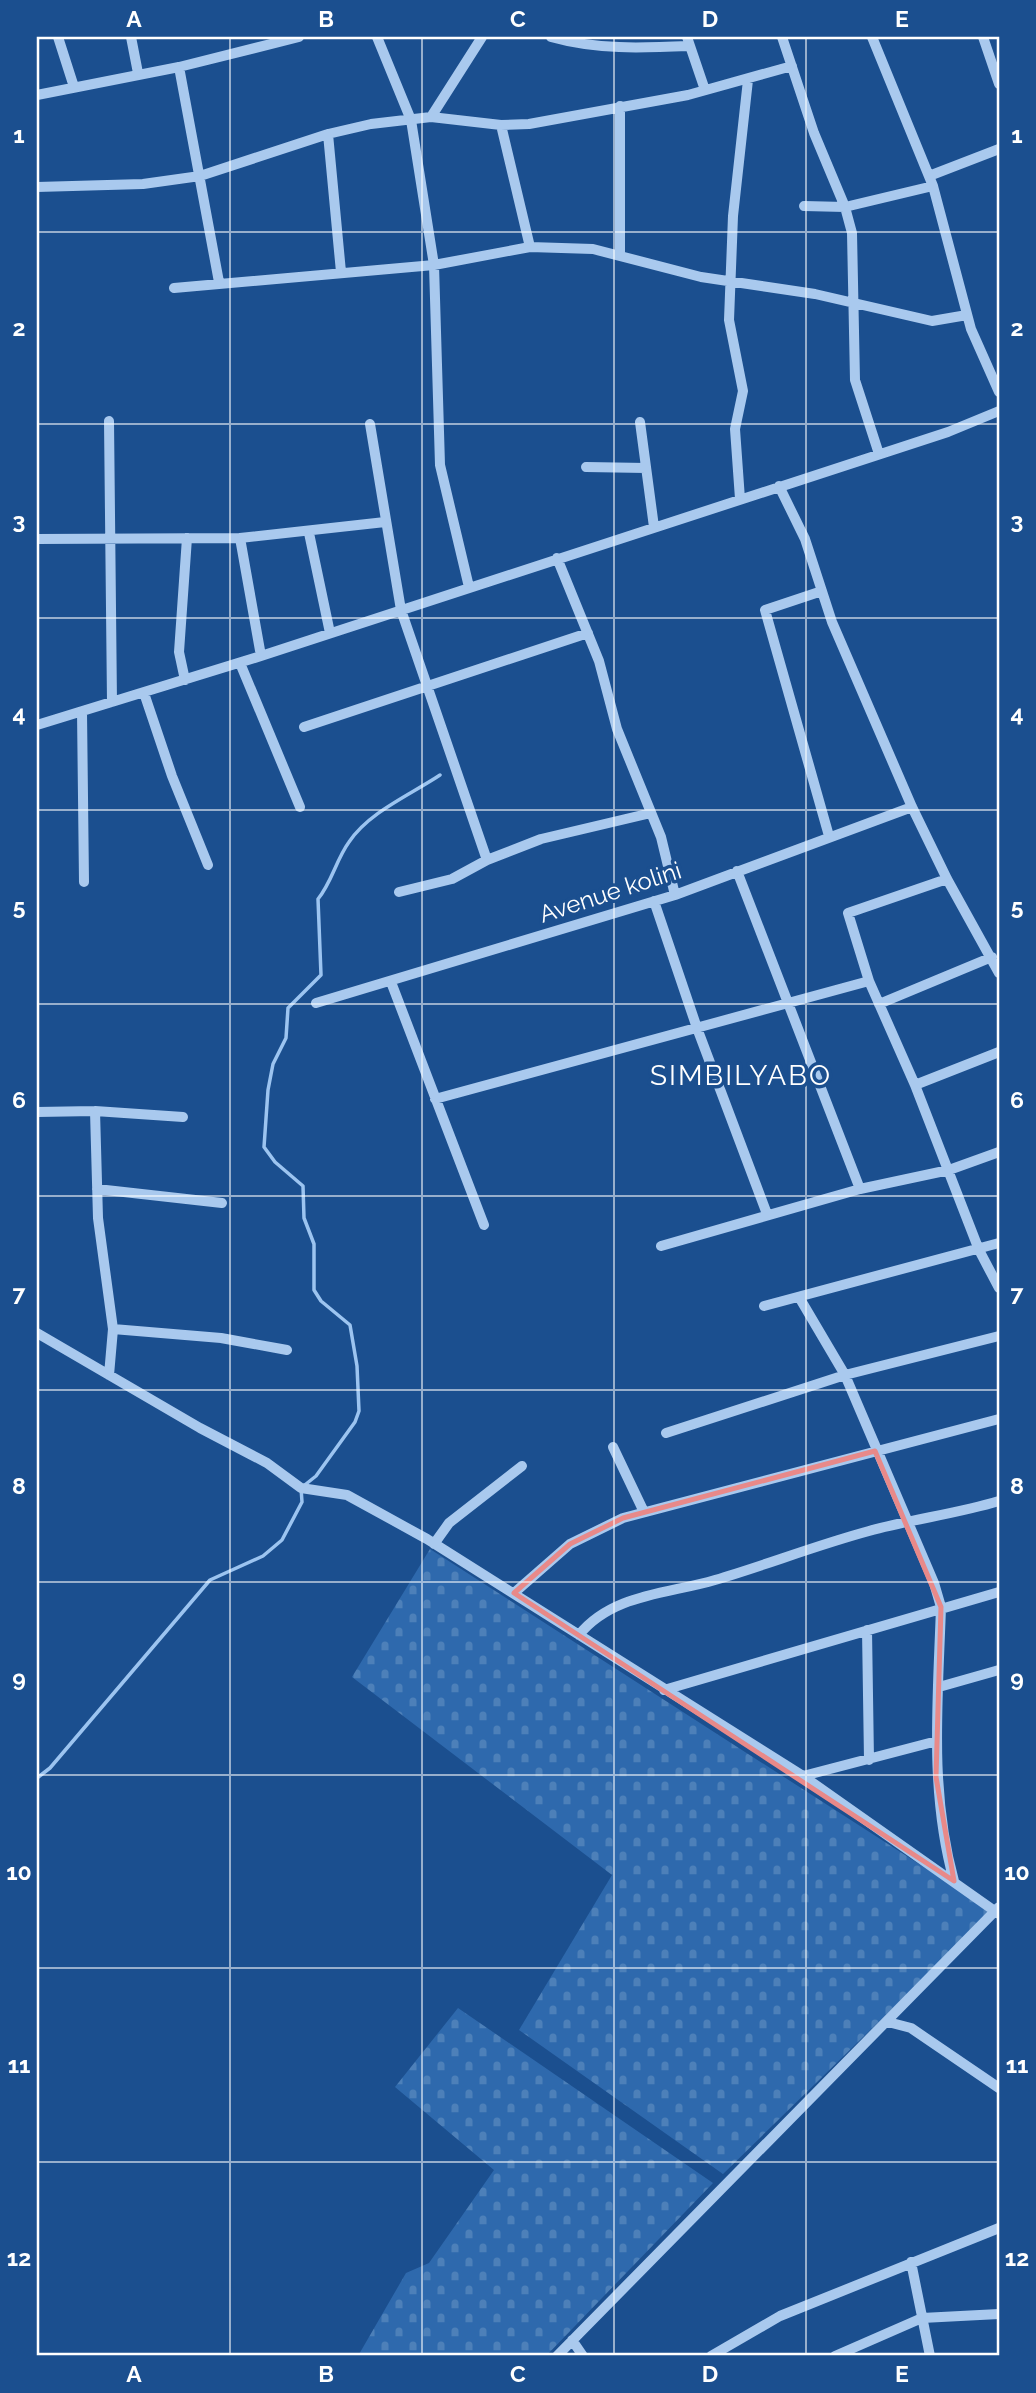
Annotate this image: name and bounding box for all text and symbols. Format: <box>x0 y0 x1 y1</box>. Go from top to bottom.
text: A <box>126 5 142 32</box>
text: B <box>318 5 334 32</box>
text: C <box>510 5 526 32</box>
text: D <box>702 5 718 32</box>
text: E <box>895 5 909 32</box>
text: 1 <box>13 121 25 148</box>
text: 1 <box>1011 121 1023 148</box>
text: 2 <box>13 314 25 341</box>
text: 2 <box>1011 314 1023 341</box>
text: 3 <box>13 507 25 534</box>
text: 3 <box>1011 507 1023 534</box>
text: 4 <box>12 700 26 727</box>
text: 4 <box>1010 700 1024 727</box>
street label: Avenue kolini <box>535 855 685 929</box>
text: 5 <box>13 893 26 920</box>
text: 5 <box>1011 893 1024 920</box>
district label: SIMBILYABO <box>650 1059 832 1092</box>
text: 6 <box>12 1086 26 1113</box>
text: 6 <box>1010 1086 1024 1113</box>
text: 7 <box>13 1279 26 1306</box>
text: 7 <box>1011 1279 1024 1306</box>
text: 8 <box>12 1472 26 1499</box>
text: 8 <box>1010 1472 1024 1499</box>
text: 9 <box>12 1665 26 1692</box>
text: 9 <box>1010 1665 1024 1692</box>
text: 10 <box>6 1858 32 1885</box>
text: 10 <box>1004 1858 1030 1885</box>
text: 11 <box>8 2051 30 2078</box>
text: 11 <box>1006 2051 1028 2078</box>
text: 12 <box>7 2244 31 2271</box>
text: 12 <box>1005 2244 1029 2271</box>
text: A <box>126 2360 142 2387</box>
text: B <box>318 2360 334 2387</box>
text: C <box>510 2360 526 2387</box>
text: D <box>702 2360 718 2387</box>
text: E <box>895 2360 909 2387</box>

